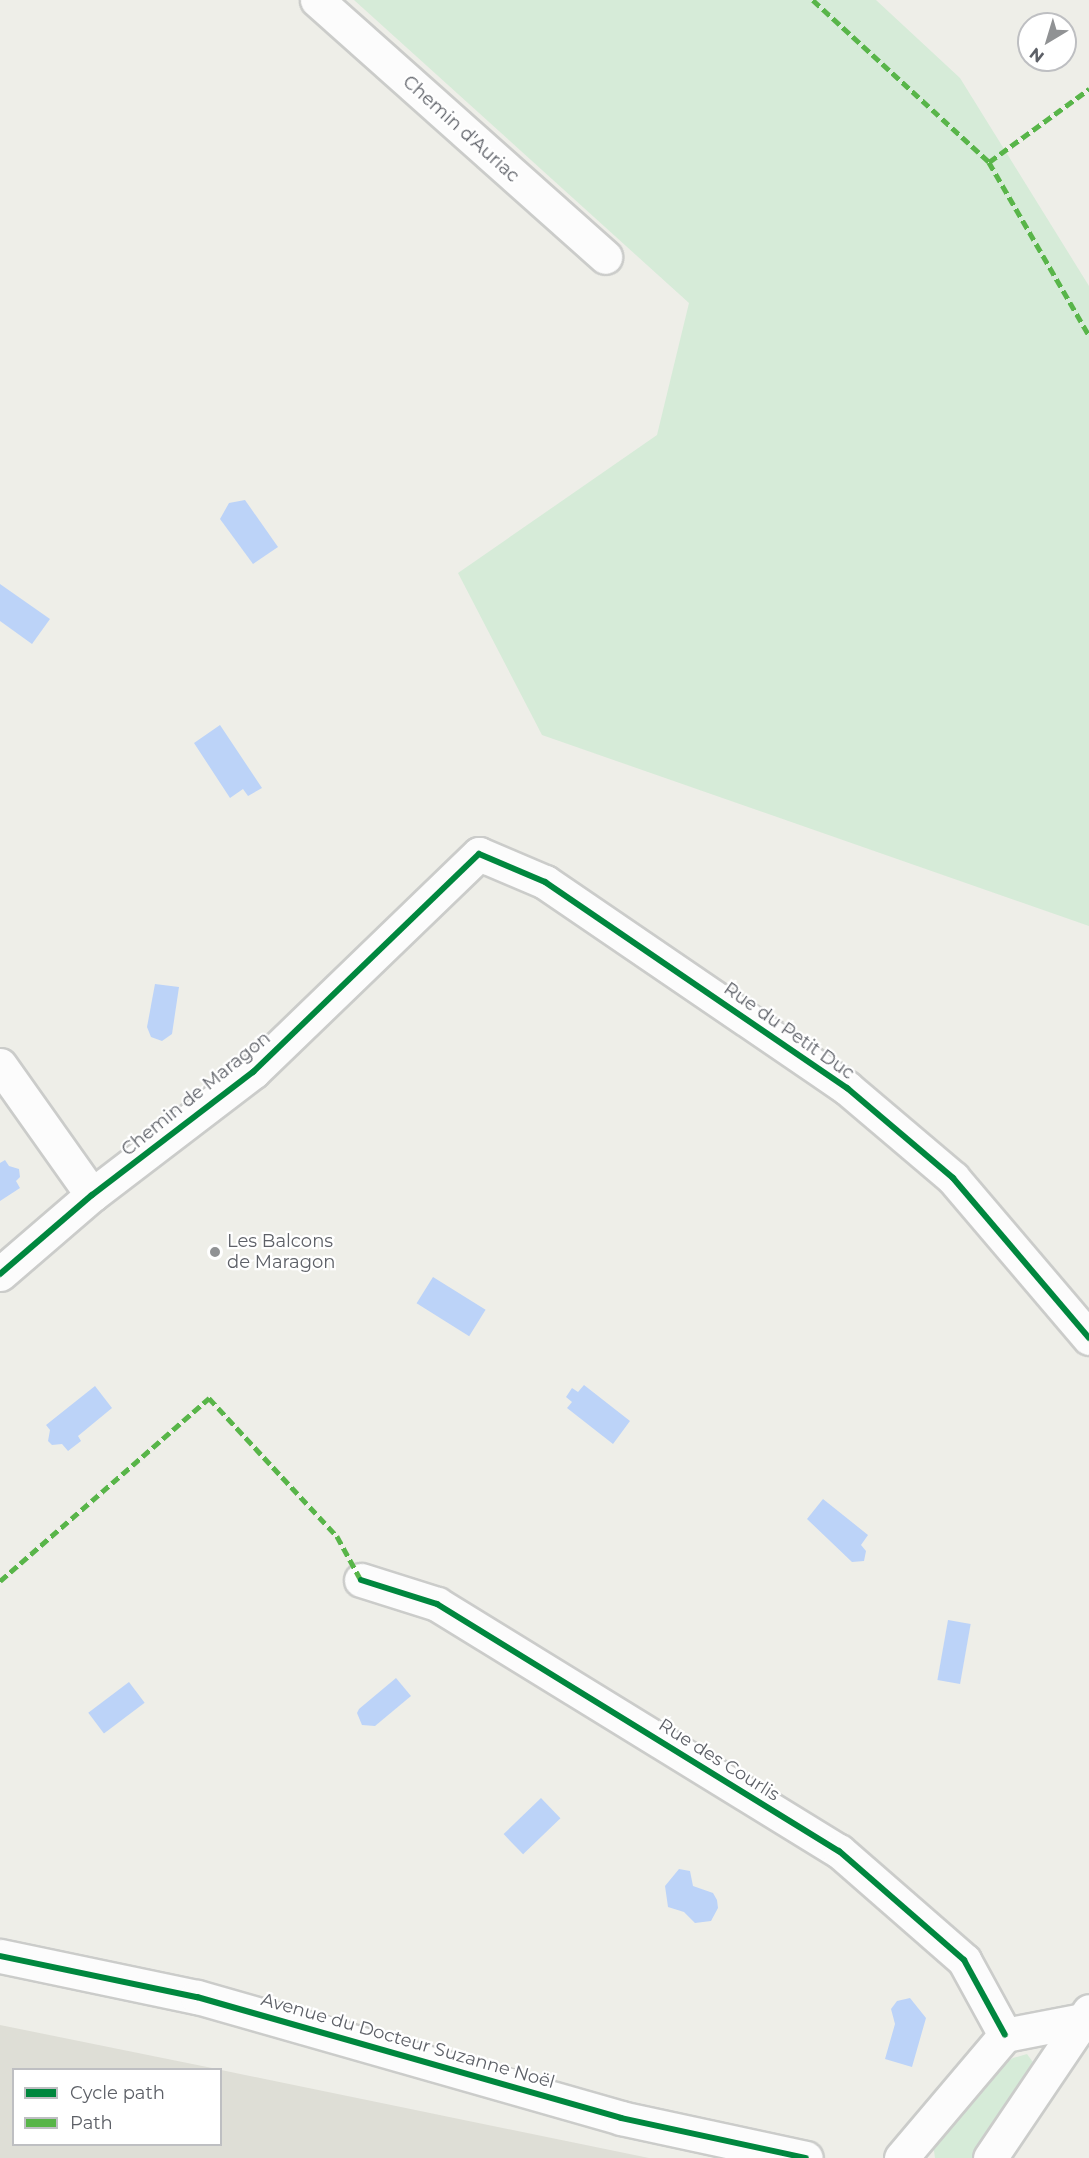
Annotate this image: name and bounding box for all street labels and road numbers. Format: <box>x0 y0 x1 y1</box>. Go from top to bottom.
street label: Chemin d'Auriac <box>398 71 524 187</box>
street label: Rue du Petit Duc <box>720 978 858 1084</box>
street label: Chemin de Maragon <box>117 1027 275 1161</box>
street label: Rue des Courlis <box>655 1714 783 1806</box>
street label: Avenue du Docteur Suzanne Noël <box>259 1989 557 2093</box>

